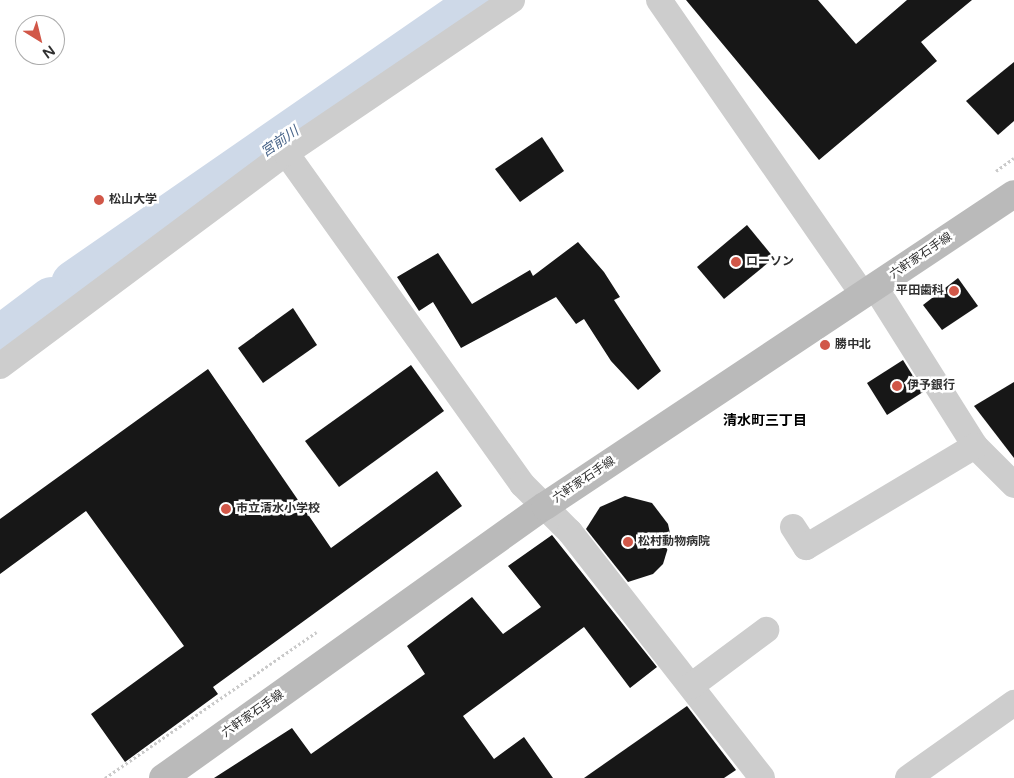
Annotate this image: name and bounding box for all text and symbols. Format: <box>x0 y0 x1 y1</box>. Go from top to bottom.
north arrow <box>15 15 65 65</box>
text: N <box>39 42 58 62</box>
water label: 宮前川 <box>258 123 302 161</box>
place label: 松山大学 <box>109 193 157 207</box>
marker: 松山大学 <box>93 194 105 206</box>
street label: 六軒家石手線 <box>887 230 955 282</box>
place label: ローソン <box>746 255 794 269</box>
marker: ローソン <box>730 256 742 268</box>
place label: 平田歯科 <box>896 284 944 298</box>
marker: 平田歯科 <box>948 285 960 297</box>
place label: 勝中北 <box>835 338 871 352</box>
marker: 勝中北 <box>819 339 831 351</box>
place label: 伊予銀行 <box>907 379 955 393</box>
marker: 伊予銀行 <box>891 380 903 392</box>
district label: 清水町三丁目 <box>723 413 807 429</box>
street label: 六軒家石手線 <box>550 454 618 506</box>
place label: 市立清水小学校 <box>236 502 320 516</box>
marker: 市立清水小学校 <box>220 503 232 515</box>
place label: 松村動物病院 <box>638 535 710 549</box>
marker: 松村動物病院 <box>622 536 634 548</box>
street label: 六軒家石手線 <box>219 687 287 741</box>

